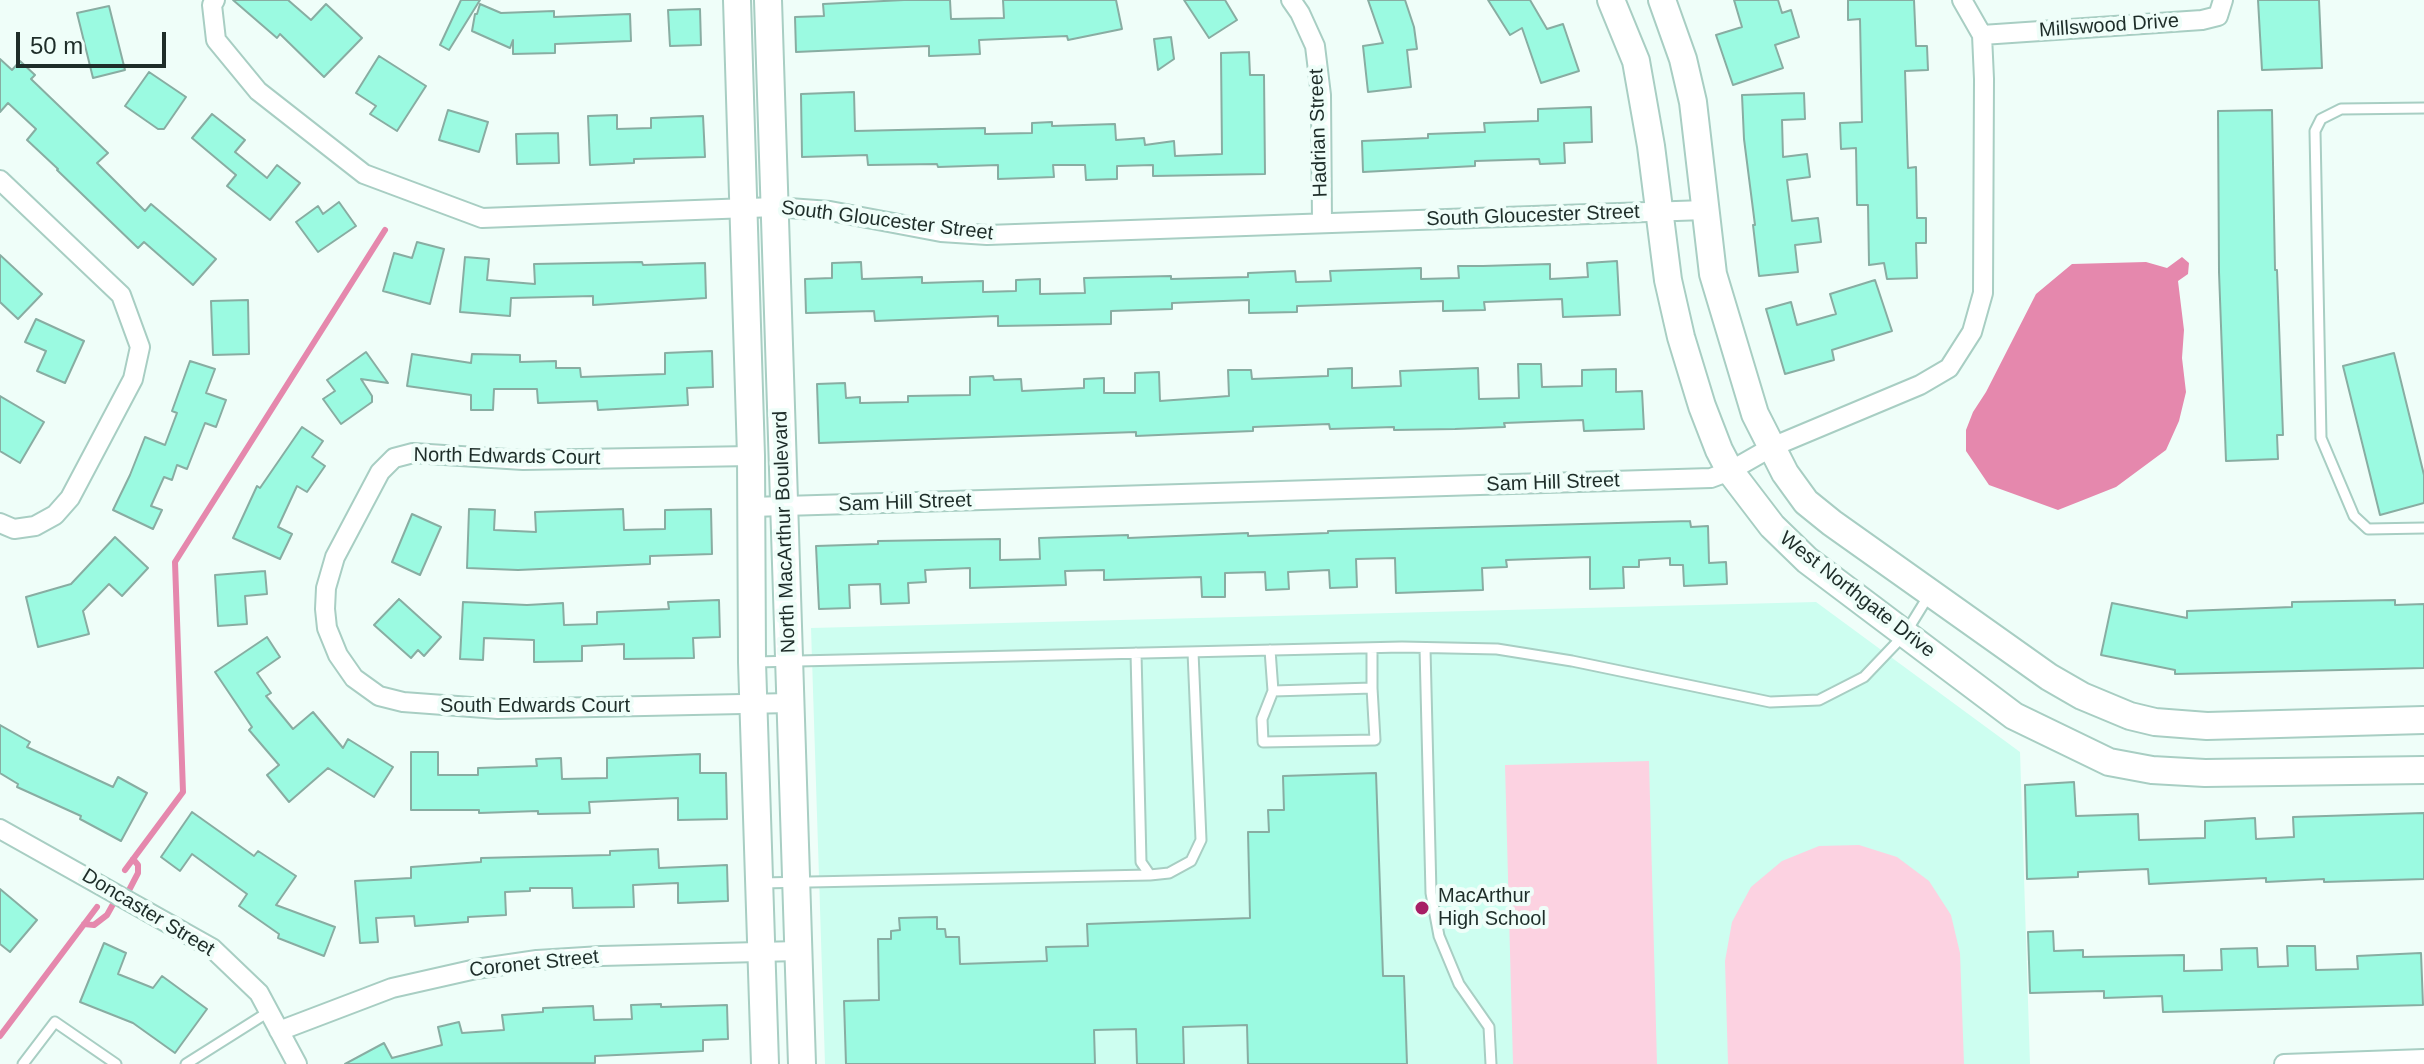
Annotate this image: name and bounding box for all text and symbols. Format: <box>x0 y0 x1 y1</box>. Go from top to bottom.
street label: Millswood Drive <box>2038 9 2180 43</box>
scale bar <box>20 16 170 66</box>
text: 50 m <box>30 32 83 59</box>
street label: Hadrian Street <box>1305 68 1333 198</box>
street label: South Gloucester Street <box>780 196 994 246</box>
street label: South Gloucester Street <box>1426 200 1640 232</box>
street label: North MacArthur Boulevard <box>769 410 801 654</box>
street label: North Edwards Court <box>413 443 601 471</box>
street label: Sam Hill Street <box>1486 469 1620 497</box>
street label: Sam Hill Street <box>838 489 972 517</box>
street label: West Northgate Drive <box>1774 527 1940 663</box>
street label: South Edwards Court <box>440 694 630 718</box>
street label: Doncaster Street <box>78 864 218 962</box>
place label: MacArthur High School <box>1438 884 1546 931</box>
marker: MacArthur High School <box>1413 899 1431 917</box>
street label: Coronet Street <box>468 945 600 983</box>

